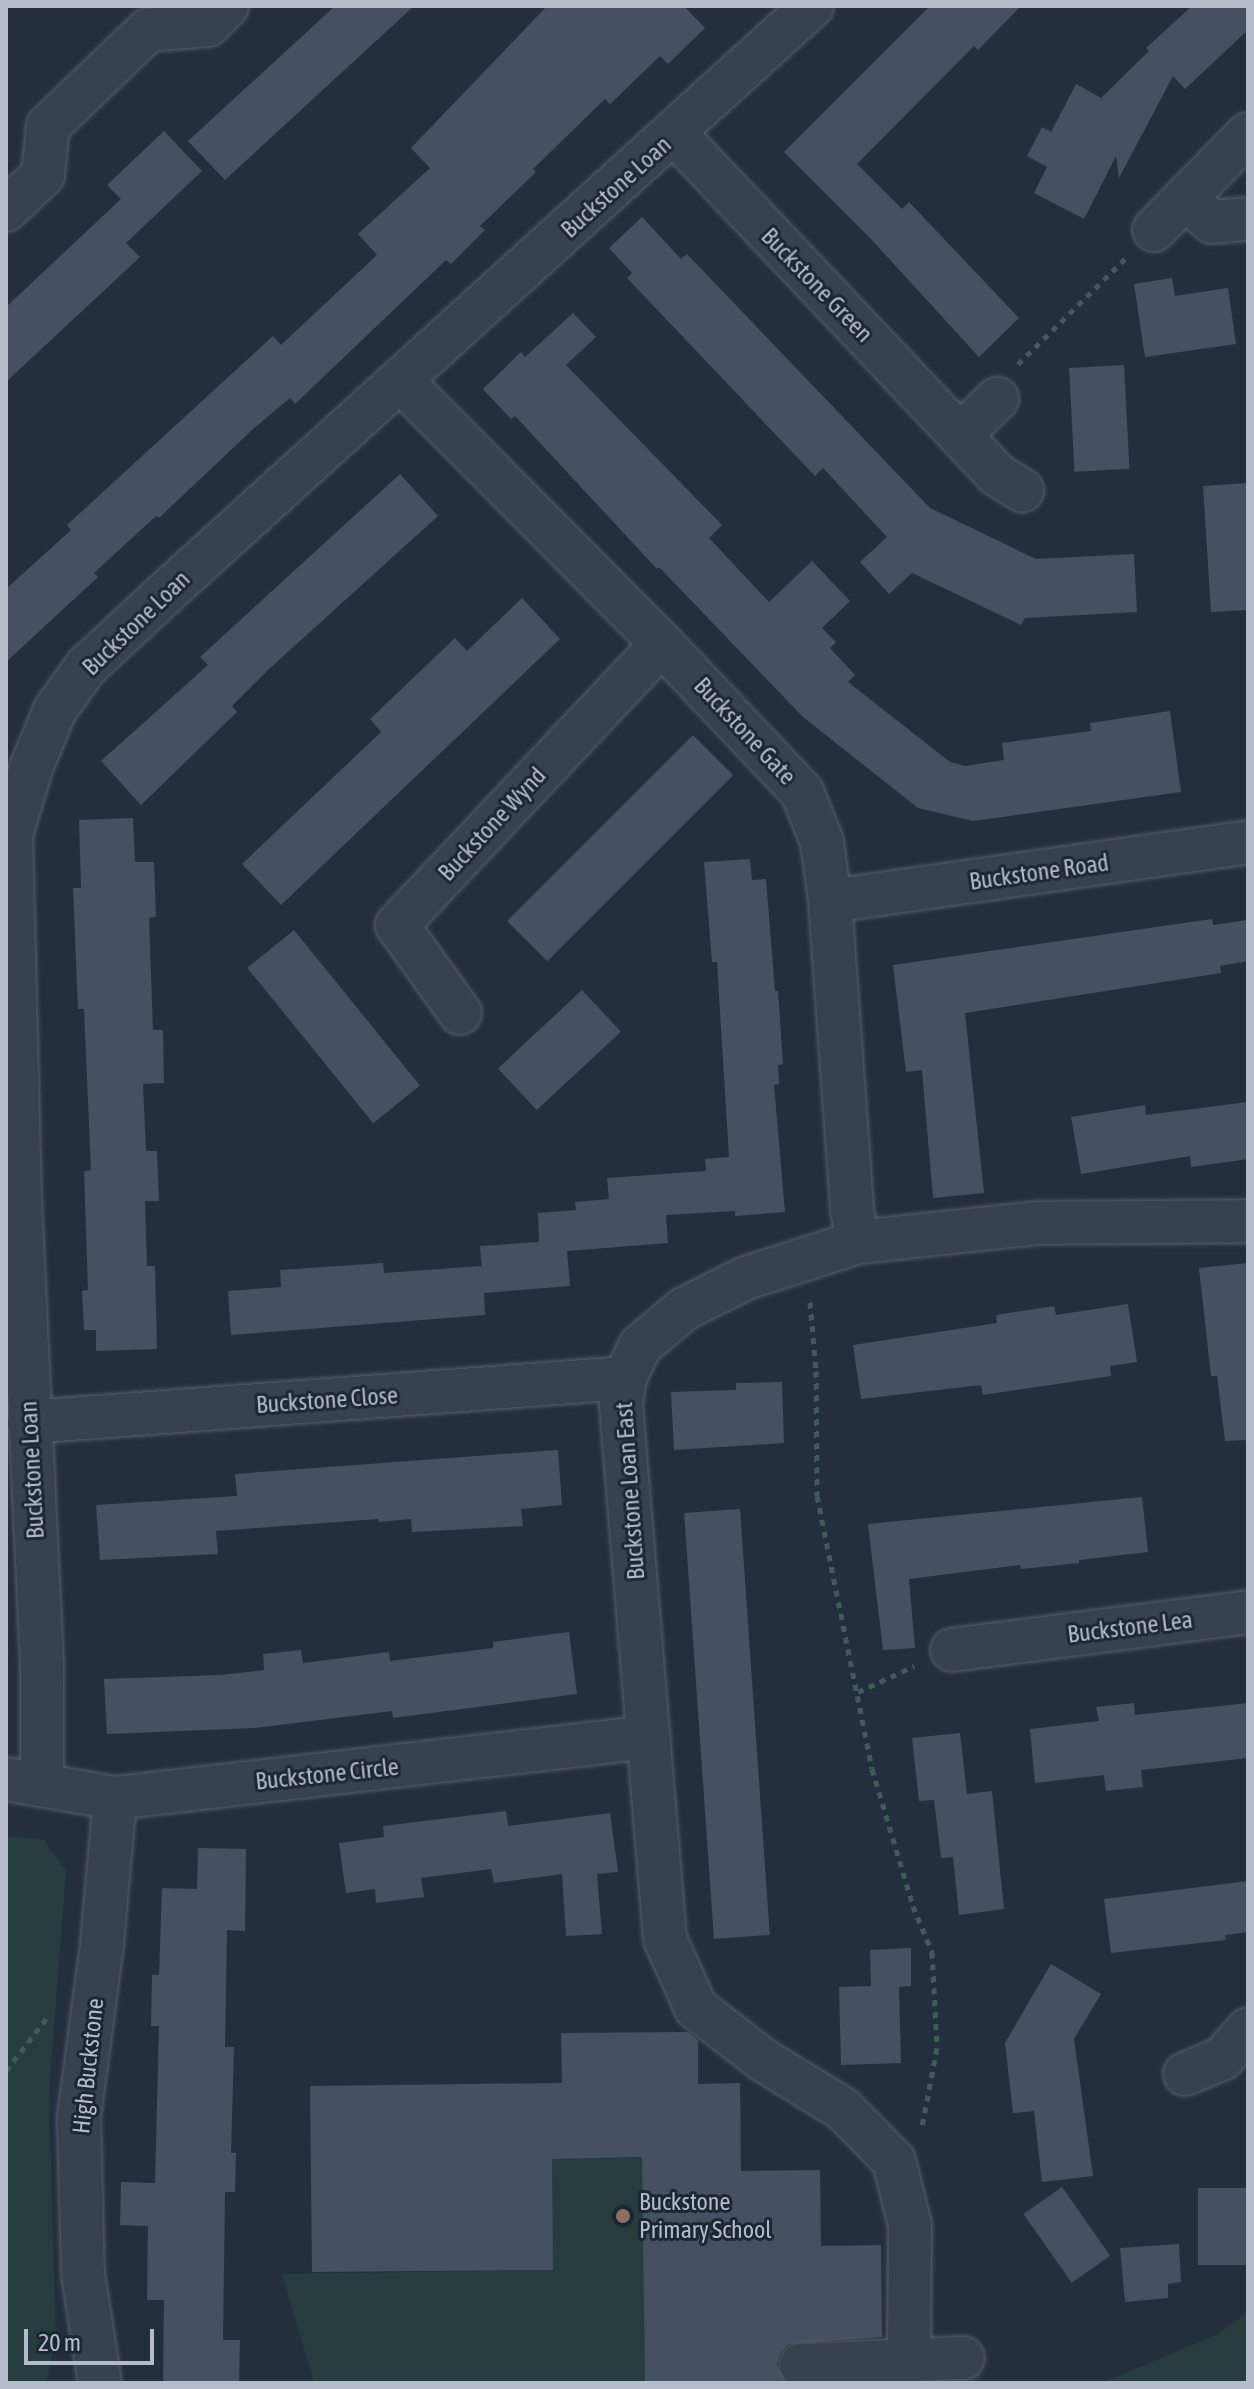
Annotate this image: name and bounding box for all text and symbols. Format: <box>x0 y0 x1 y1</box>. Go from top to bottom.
street label: Buckstone Loan <box>555 130 677 244</box>
street label: Buckstone Green <box>755 222 879 348</box>
street label: Buckstone Loan <box>76 565 196 681</box>
street label: Buckstone Gate <box>688 671 802 791</box>
street label: Buckstone Wynd <box>432 761 552 887</box>
street label: Buckstone Road <box>967 848 1111 896</box>
street label: Buckstone Close <box>255 1381 399 1419</box>
street label: Buckstone Loan <box>14 1400 50 1540</box>
street label: Buckstone Loan East <box>609 1401 651 1581</box>
street label: Buckstone Lea <box>1066 1605 1194 1649</box>
street label: Buckstone Circle <box>254 1752 400 1796</box>
street label: High Buckstone <box>67 1997 109 2135</box>
place label: Buckstone Primary School <box>639 2188 772 2244</box>
marker: Buckstone Primary School <box>614 2207 632 2225</box>
scale bar <box>28 2313 158 2363</box>
text: 20 m <box>38 2329 81 2356</box>

